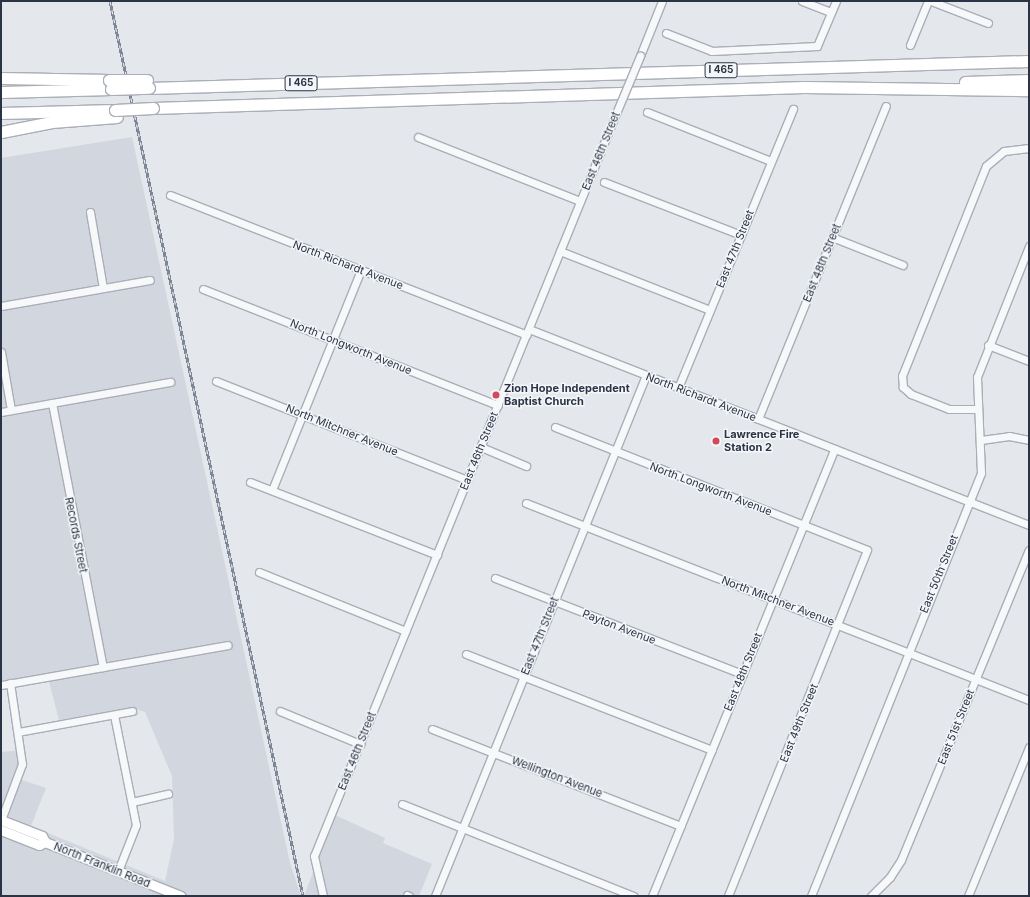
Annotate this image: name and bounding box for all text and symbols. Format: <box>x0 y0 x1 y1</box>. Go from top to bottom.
road number: I 465 <box>704 62 738 78</box>
road number: I 465 <box>284 75 318 91</box>
street label: East 46th Street <box>579 110 623 192</box>
street label: East 47th Street <box>713 208 757 290</box>
street label: East 48th Street <box>800 222 844 304</box>
street label: North Richardt Avenue <box>291 238 405 292</box>
street label: North Longworth Avenue <box>288 317 414 377</box>
street label: North Richardt Avenue <box>644 370 758 424</box>
place label: Zion Hope Independent Baptist Church <box>504 382 630 408</box>
marker: Zion Hope Independent Baptist Church <box>491 390 501 400</box>
street label: North Mitchner Avenue <box>284 401 400 459</box>
street label: East 46th Street <box>457 410 501 492</box>
place label: Lawrence Fire Station 2 <box>724 428 799 454</box>
marker: Lawrence Fire Station 2 <box>711 436 721 446</box>
street label: North Longworth Avenue <box>648 460 774 518</box>
street label: Records Street <box>62 496 90 574</box>
street label: East 50th Street <box>917 533 961 615</box>
street label: North Mitchner Avenue <box>720 573 836 629</box>
street label: East 47th Street <box>518 595 562 677</box>
street label: Payton Avenue <box>580 607 658 647</box>
street label: East 48th Street <box>721 631 765 713</box>
street label: East 49th Street <box>777 682 821 764</box>
street label: East 51st Street <box>935 687 977 767</box>
street label: East 46th Street <box>335 710 379 792</box>
street label: Wellington Avenue <box>510 754 604 800</box>
street label: North Franklin Road <box>52 840 152 890</box>

